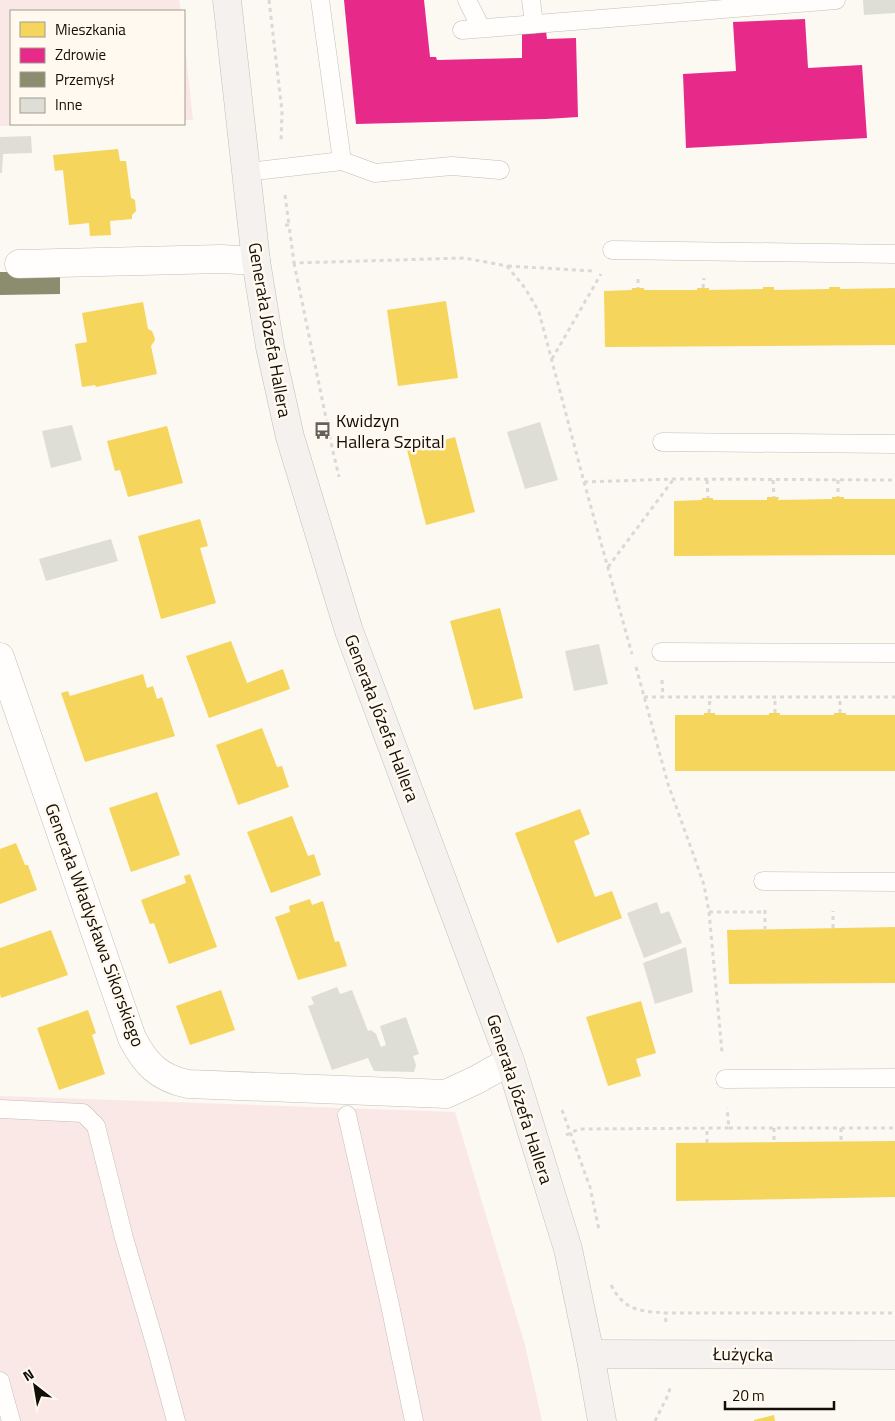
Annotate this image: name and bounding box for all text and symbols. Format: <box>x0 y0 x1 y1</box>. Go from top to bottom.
legend <box>10 10 185 125</box>
text: Mieszkania <box>55 18 126 41</box>
text: Zdrowie <box>55 43 106 66</box>
text: Przemysł <box>55 68 115 91</box>
text: Inne <box>55 93 82 116</box>
street label: Generała Józefa Hallera <box>241 240 299 420</box>
place label: Kwidzyn Hallera Szpital <box>336 407 445 455</box>
bus stop icon: Kwidzyn Hallera Szpital <box>312 420 332 440</box>
street label: Generała Józefa Hallera <box>338 630 426 806</box>
street label: Generała Władysława Sikorskiego <box>38 799 152 1051</box>
street label: Generała Józefa Hallera <box>480 1011 560 1187</box>
street label: Łużycka <box>712 1340 773 1368</box>
north arrow <box>10 1361 60 1411</box>
text: N <box>18 1363 38 1386</box>
scale bar <box>725 1378 834 1410</box>
text: 20 m <box>732 1384 765 1407</box>

